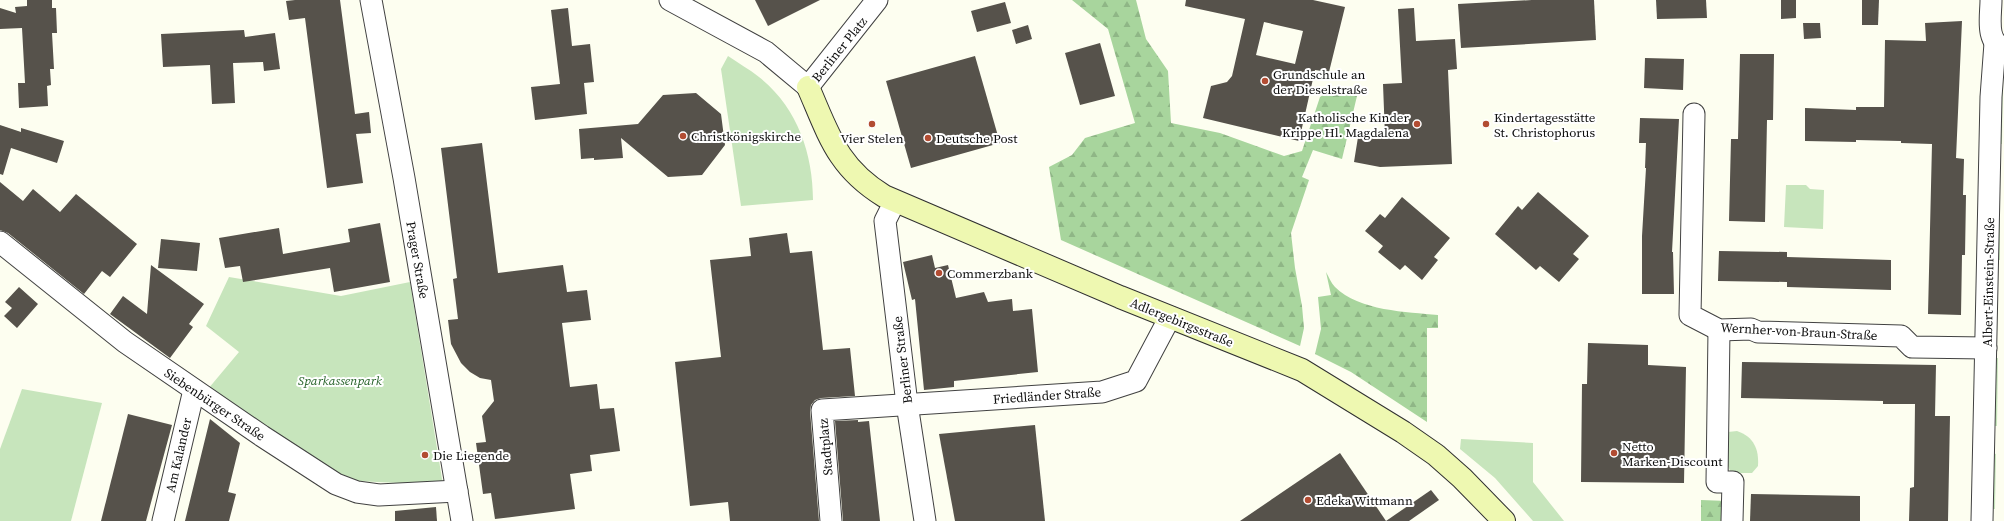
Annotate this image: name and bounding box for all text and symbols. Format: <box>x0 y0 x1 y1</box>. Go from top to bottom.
street label: Berliner Platz <box>808 13 871 85</box>
place label: Grundschule an der Dieselstraße <box>1273 66 1368 98</box>
marker: Grundschule an der Dieselstraße <box>1260 76 1270 86</box>
place label: Katholische Kinder Krippe Hl. Magdalena <box>1282 109 1409 141</box>
place label: Kindertagesstätte St. Christophorus <box>1494 109 1596 141</box>
marker: Vier Stelen <box>867 119 877 129</box>
marker: Katholische Kinder Krippe Hl. Magdalena <box>1412 119 1422 129</box>
marker: Kindertagesstätte St. Christophorus <box>1481 119 1491 129</box>
place label: Christkönigskirche <box>691 128 802 145</box>
place label: Vier Stelen <box>840 130 904 147</box>
place label: Deutsche Post <box>936 130 1018 147</box>
marker: Christkönigskirche <box>678 131 688 141</box>
marker: Deutsche Post <box>923 133 933 143</box>
street label: Albert-Einstein-Straße <box>1979 217 1998 347</box>
street label: Prager Straße <box>402 220 433 300</box>
place label: Commerzbank <box>947 265 1034 282</box>
marker: Commerzbank <box>934 268 944 278</box>
street label: Adlergebirgsstraße <box>1128 294 1236 351</box>
street label: Berliner Straße <box>889 315 916 405</box>
street label: Wernher-von-Braun-Straße <box>1720 319 1878 344</box>
street label: Siebenbürger Straße <box>161 364 269 445</box>
park label: Sparkassenpark <box>298 372 383 389</box>
street label: Friedländer Straße <box>992 383 1102 408</box>
street label: Am Kalander <box>162 416 195 494</box>
street label: Stadtplatz <box>815 418 836 476</box>
place label: Netto Marken-Discount <box>1622 438 1723 470</box>
place label: Die Liegende <box>433 447 509 464</box>
marker: Netto Marken-Discount <box>1609 448 1619 458</box>
marker: Die Liegende <box>420 450 430 460</box>
place label: Edeka Wittmann <box>1316 492 1413 509</box>
marker: Edeka Wittmann <box>1303 495 1313 505</box>

